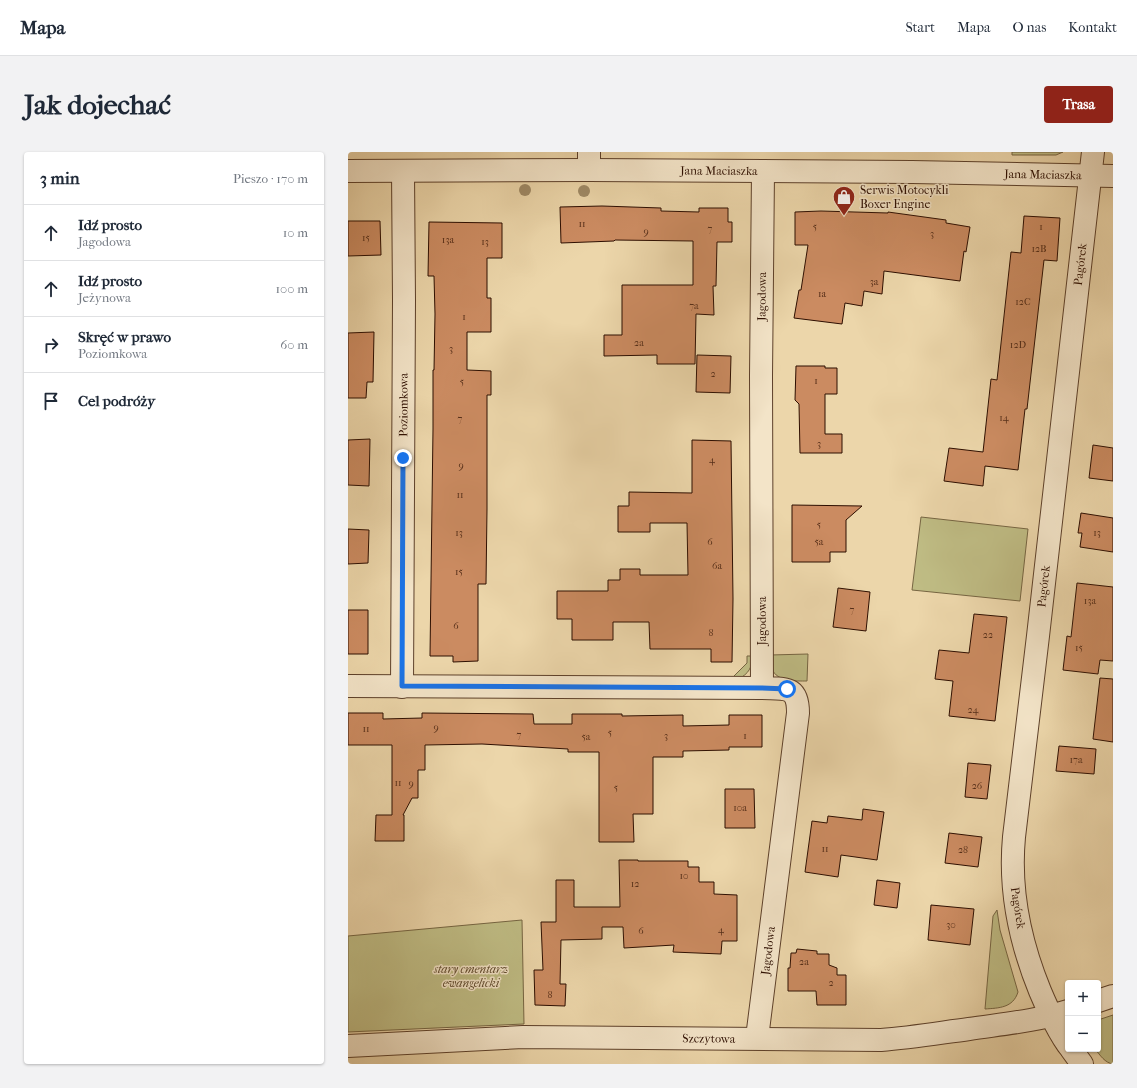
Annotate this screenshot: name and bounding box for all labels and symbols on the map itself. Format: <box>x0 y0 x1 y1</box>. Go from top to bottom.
street label: Jana Maciaszka <box>679 164 758 178</box>
street label: Jana Maciaszka <box>1003 167 1082 182</box>
place label: Serwis Motocykli Boxer Engine <box>860 183 949 211</box>
shop icon: Serwis Motocykli Boxer Engine <box>831 184 857 217</box>
house number: 11 <box>578 218 586 230</box>
house number: 5 <box>813 221 817 233</box>
house number: 1 <box>1039 221 1043 233</box>
house number: 7 <box>708 223 713 235</box>
house number: 9 <box>643 226 649 238</box>
house number: 3 <box>930 228 934 240</box>
house number: 15 <box>362 232 370 244</box>
house number: 13a <box>442 234 455 246</box>
house number: 13 <box>481 236 489 248</box>
street label: Pagórek <box>1071 242 1090 286</box>
house number: 12B <box>1031 243 1047 255</box>
street label: Jagodowa <box>755 271 769 322</box>
house number: 3a <box>870 276 879 288</box>
house number: 1a <box>818 288 826 300</box>
house number: 12C <box>1015 296 1031 308</box>
house number: 7a <box>689 300 699 312</box>
house number: 1 <box>462 311 466 323</box>
house number: 2a <box>634 337 644 349</box>
house number: 12D <box>1010 339 1027 351</box>
house number: 3 <box>449 343 453 355</box>
house number: 2 <box>710 368 716 380</box>
street label: Poziomkowa <box>396 373 411 437</box>
house number: 1 <box>814 375 818 387</box>
house number: 5 <box>460 376 464 388</box>
house number: 14 <box>999 412 1010 424</box>
house number: 7 <box>458 413 463 425</box>
house number: 3 <box>817 438 821 450</box>
route end <box>394 449 412 467</box>
house number: 4 <box>709 454 716 466</box>
house number: 9 <box>458 460 464 472</box>
house number: 11 <box>456 489 464 501</box>
house number: 5 <box>817 519 821 531</box>
house number: 13 <box>455 527 463 539</box>
house number: 13 <box>1093 527 1101 539</box>
house number: 6 <box>707 536 713 548</box>
house number: 5a <box>815 536 824 548</box>
house number: 6a <box>712 560 722 572</box>
street label: Pagórek <box>1034 564 1053 608</box>
house number: 15 <box>455 566 463 578</box>
house number: 13a <box>1084 595 1097 607</box>
street label: Jagodowa <box>755 596 769 646</box>
house number: 7 <box>850 604 855 616</box>
house number: 6 <box>453 620 459 632</box>
house number: 8 <box>708 627 714 639</box>
house number: 22 <box>983 629 993 641</box>
house number: 15 <box>1075 642 1083 654</box>
route start <box>778 680 796 698</box>
house number: 24 <box>967 704 980 716</box>
house number: 9 <box>433 722 439 734</box>
house number: 11 <box>362 723 370 735</box>
house number: 5 <box>608 727 612 739</box>
house number: 7 <box>517 729 522 741</box>
house number: 3 <box>664 730 668 742</box>
house number: 1 <box>743 730 747 742</box>
house number: 5a <box>582 731 591 743</box>
house number: 17a <box>1069 754 1083 766</box>
house number: 11 <box>394 777 402 789</box>
house number: 9 <box>408 778 414 790</box>
house number: 26 <box>972 780 983 792</box>
house number: 5 <box>614 782 618 794</box>
house number: 10a <box>733 802 747 814</box>
house number: 11 <box>821 843 829 855</box>
house number: 28 <box>958 844 968 856</box>
house number: 10 <box>679 870 689 882</box>
house number: 12 <box>631 878 639 890</box>
street label: Pagórek <box>1008 886 1028 931</box>
house number: 30 <box>946 919 956 931</box>
house number: 4 <box>718 924 725 936</box>
house number: 6 <box>638 925 644 937</box>
street label: Jagodowa <box>758 925 778 977</box>
house number: 2a <box>799 956 809 968</box>
park label: stary cmentarz ewangelicki <box>433 962 508 990</box>
house number: 2 <box>828 977 834 989</box>
house number: 8 <box>547 989 553 1001</box>
street label: Szczytowa <box>682 1031 736 1046</box>

